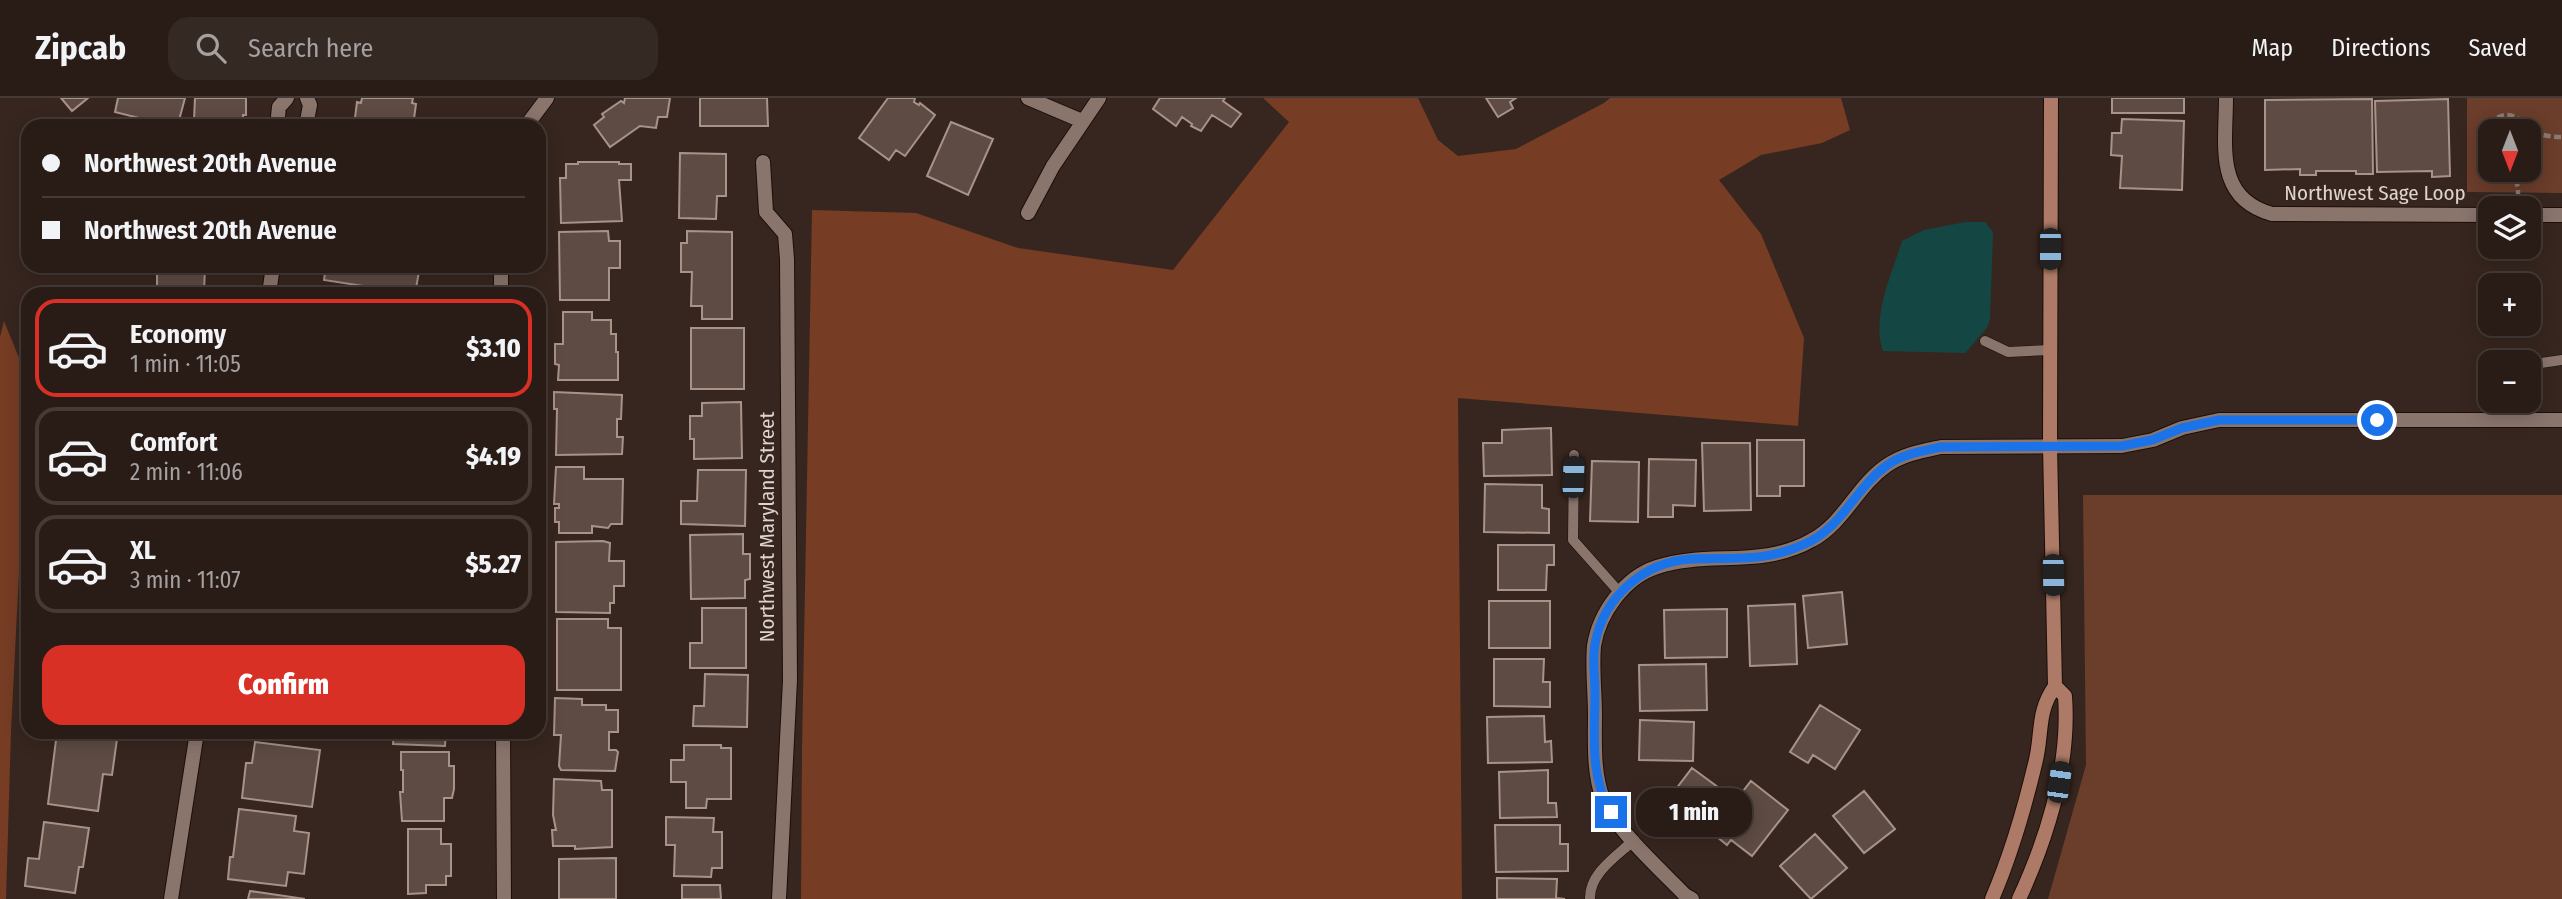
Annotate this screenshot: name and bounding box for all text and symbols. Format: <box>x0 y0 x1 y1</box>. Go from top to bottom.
search box <box>168 17 658 80</box>
text: Zipcab <box>35 28 126 68</box>
icon: search <box>192 29 230 67</box>
text: Search here <box>248 33 373 64</box>
text: Map <box>2252 34 2293 62</box>
text: Directions <box>2331 34 2430 62</box>
text: Saved <box>2468 34 2527 62</box>
north arrow <box>2478 119 2541 182</box>
map controls <box>2478 119 2541 413</box>
text: Northwest 20th Avenue <box>84 148 337 179</box>
street label: Northwest Sage Loop <box>2284 180 2466 206</box>
button: layers <box>2478 196 2541 259</box>
text: Northwest 20th Avenue <box>84 215 337 246</box>
car <box>2040 228 2061 270</box>
button: + <box>2478 273 2541 336</box>
icon: car <box>46 317 109 380</box>
text: Economy <box>130 319 226 350</box>
text: $3.10 <box>466 333 521 364</box>
text: 1 min · 11:05 <box>130 350 241 378</box>
button: − <box>2478 350 2541 413</box>
route start <box>2361 404 2393 436</box>
street label: Northwest Maryland Street <box>754 412 780 642</box>
icon: car <box>46 425 109 488</box>
text: Comfort <box>130 427 218 458</box>
text: $4.19 <box>466 441 521 472</box>
car <box>1562 456 1585 498</box>
text: 2 min · 11:06 <box>130 458 243 486</box>
icon: car <box>46 533 109 596</box>
text: XL <box>130 535 156 566</box>
text: $5.27 <box>466 549 521 580</box>
car <box>2043 554 2064 596</box>
text: 3 min · 11:07 <box>130 566 240 594</box>
button: Confirm <box>42 645 525 725</box>
car <box>2046 760 2073 804</box>
callout: 1 min <box>1636 788 1751 836</box>
route end <box>1595 796 1627 828</box>
text: 1 min <box>1669 798 1719 826</box>

